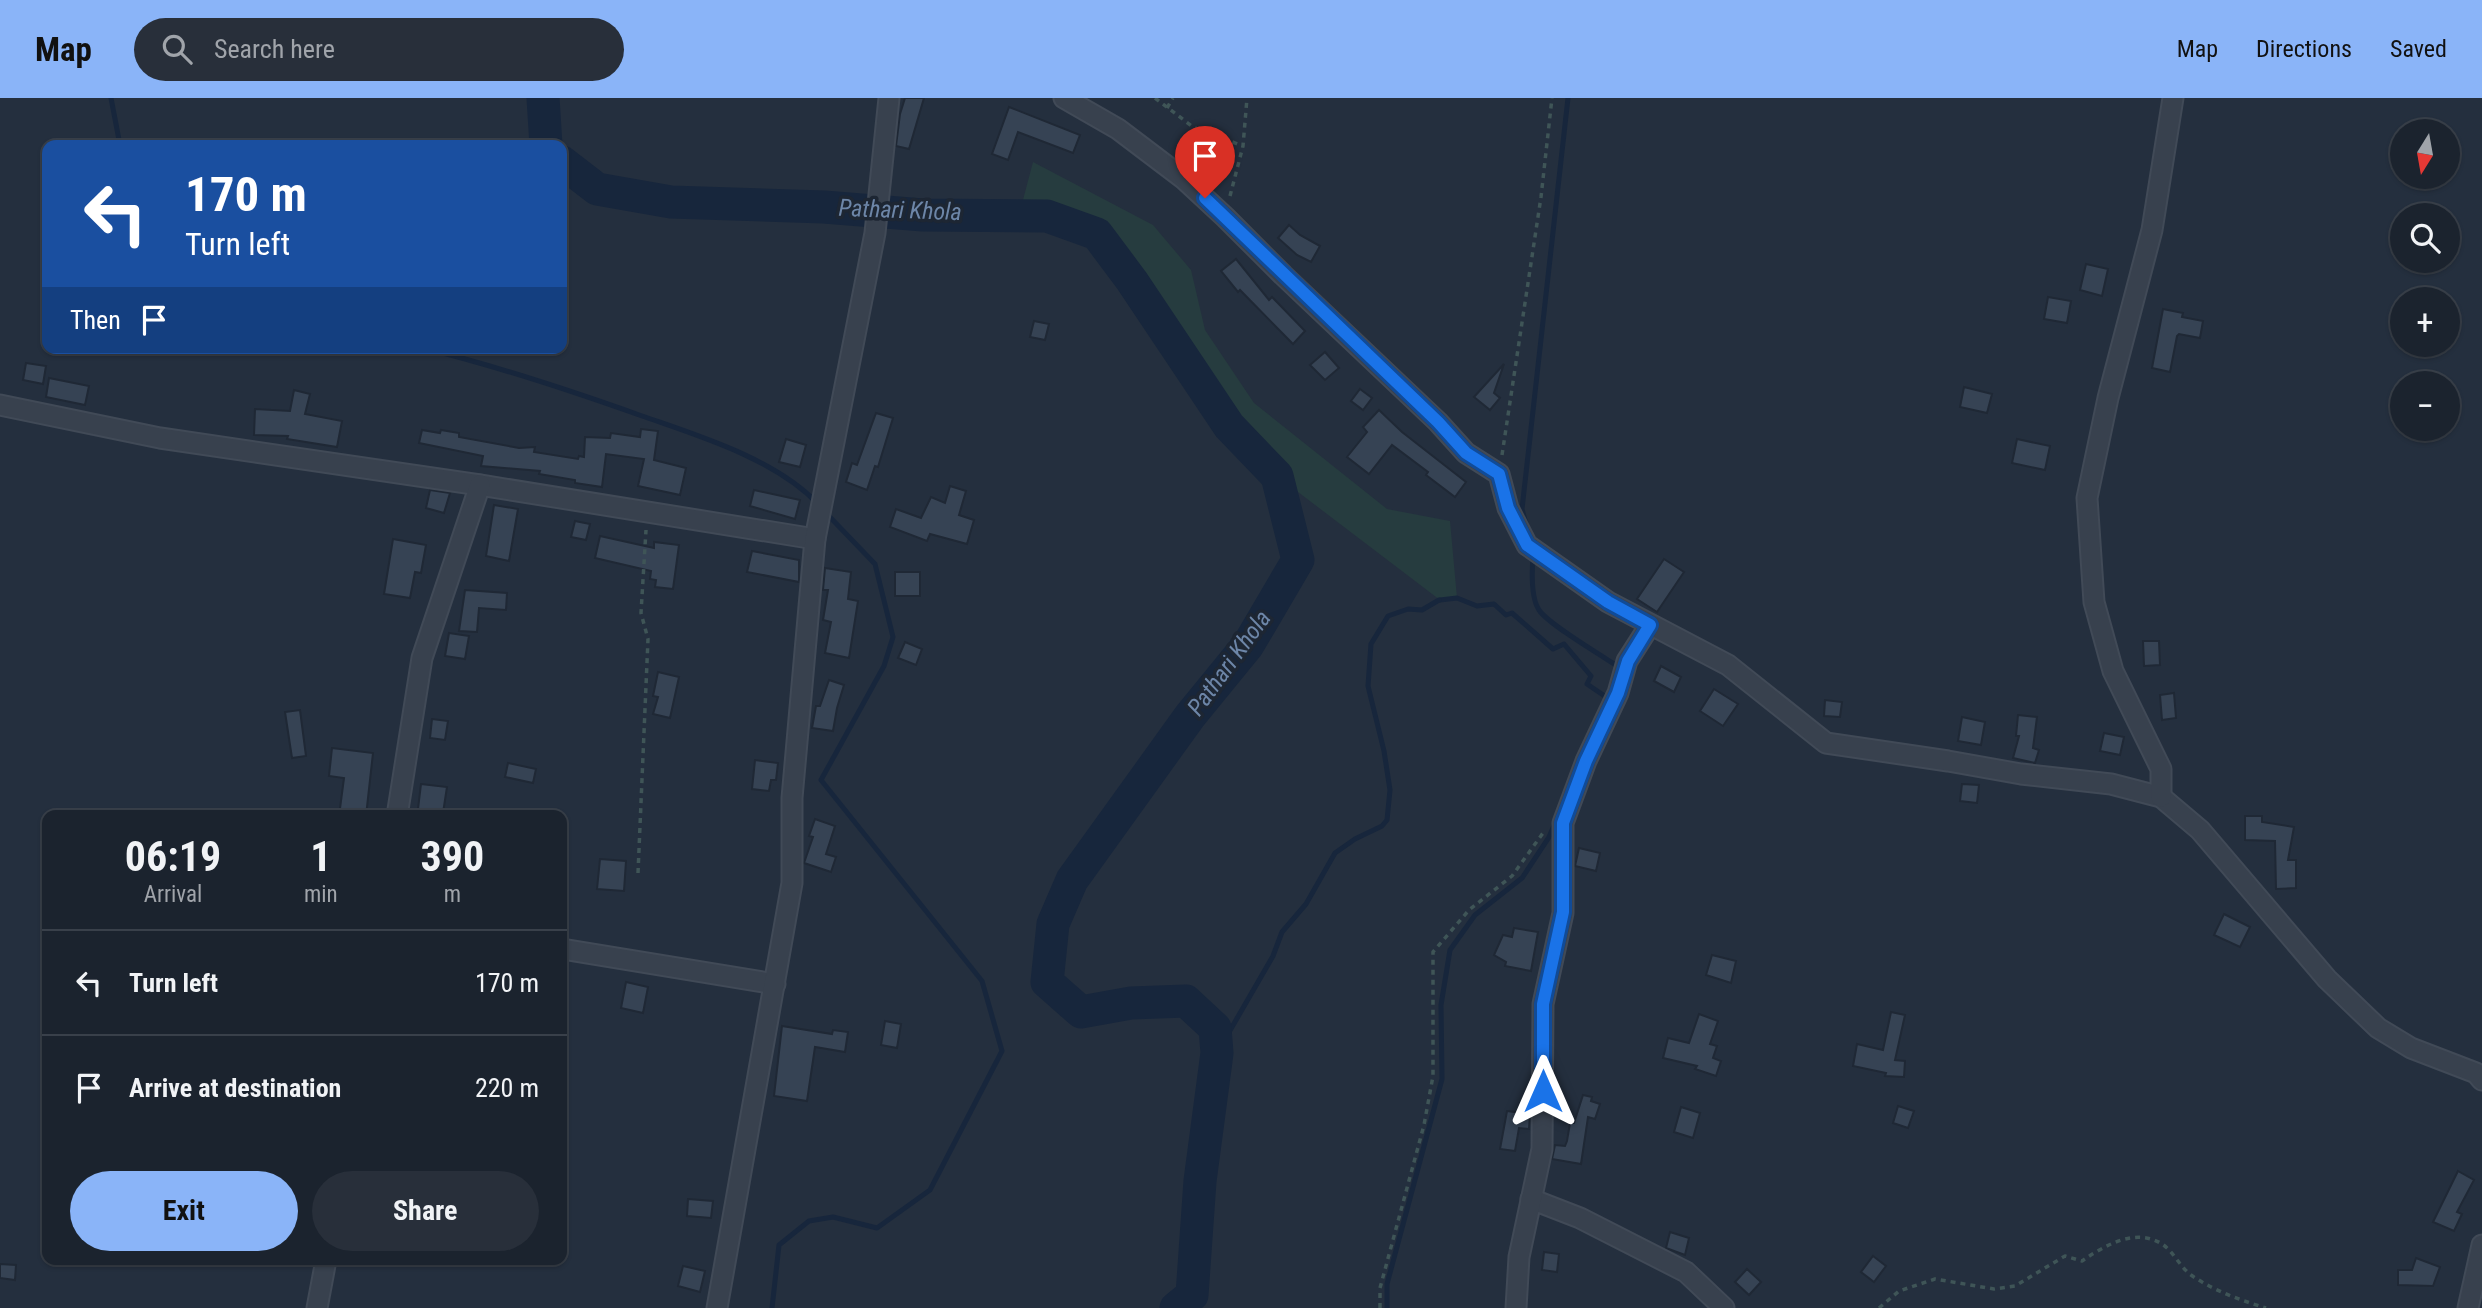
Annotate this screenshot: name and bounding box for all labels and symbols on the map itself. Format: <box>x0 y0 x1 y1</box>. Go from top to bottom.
north arrow <box>2390 119 2460 189</box>
pin <box>1175 126 1235 198</box>
water label: Pathari Khola <box>838 194 962 226</box>
water label: Pathari Khola <box>1181 605 1277 721</box>
position arrow <box>1506 1054 1580 1128</box>

